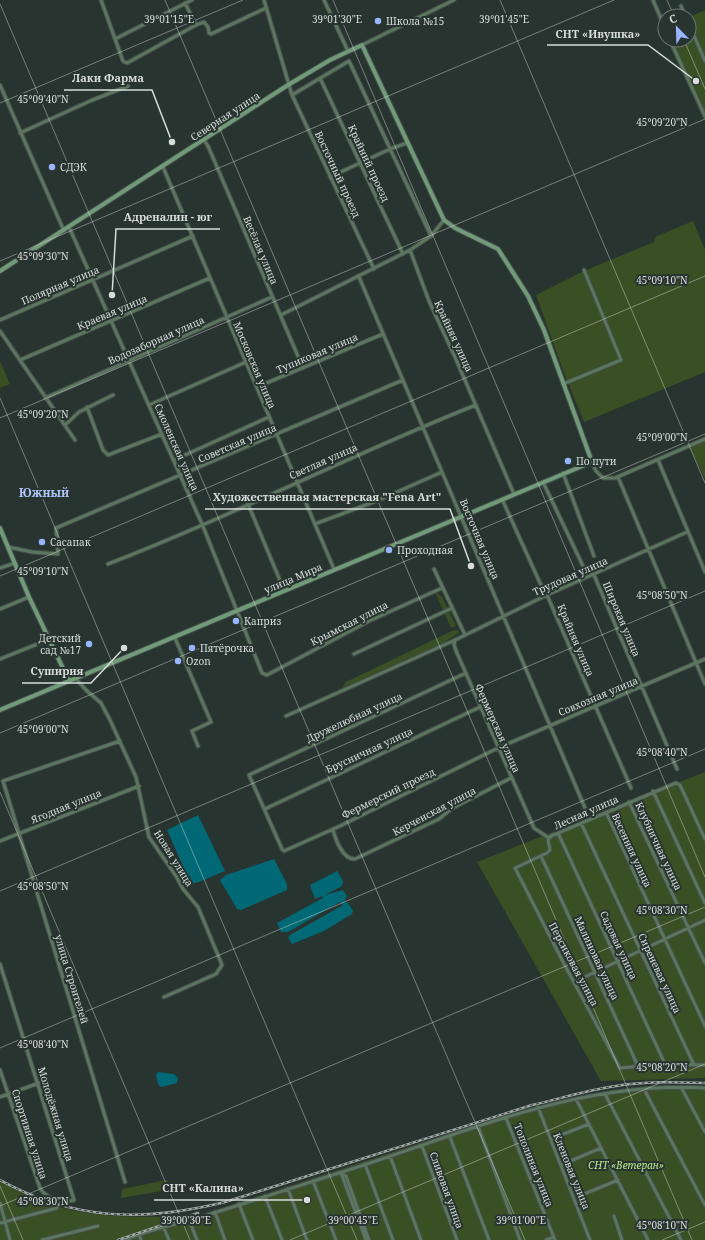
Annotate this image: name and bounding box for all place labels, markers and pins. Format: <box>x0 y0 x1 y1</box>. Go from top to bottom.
place label: Школа №15 <box>386 14 444 28</box>
marker: Школа №15 <box>373 16 383 26</box>
callout: СНТ «Ивушка» <box>547 22 648 45</box>
callout: Лаки Фарма <box>64 67 152 90</box>
place label: СДЭК <box>60 160 88 174</box>
marker: СДЭК <box>47 162 57 172</box>
callout: Адреналин - юг <box>116 206 220 229</box>
place label: По пути <box>576 454 617 468</box>
marker: По пути <box>563 456 573 466</box>
callout: Художественная мастерская "Fena Art" <box>205 486 450 509</box>
place label: Сасапак <box>50 535 91 549</box>
marker: Сасапак <box>37 537 47 547</box>
place label: Проходная <box>397 543 453 557</box>
marker: Проходная <box>384 545 394 555</box>
place label: Каприз <box>244 614 281 628</box>
marker: Каприз <box>231 616 241 626</box>
place label: Детский сад №17 <box>39 631 81 657</box>
marker: Детский сад №17 <box>84 639 94 649</box>
place label: Пятёрочка <box>200 641 255 655</box>
marker: Пятёрочка <box>187 643 197 653</box>
place label: Ozon <box>186 654 211 668</box>
marker: Ozon <box>173 656 183 666</box>
callout: Суширия <box>22 660 91 683</box>
callout: СНТ «Калина» <box>154 1177 251 1200</box>

